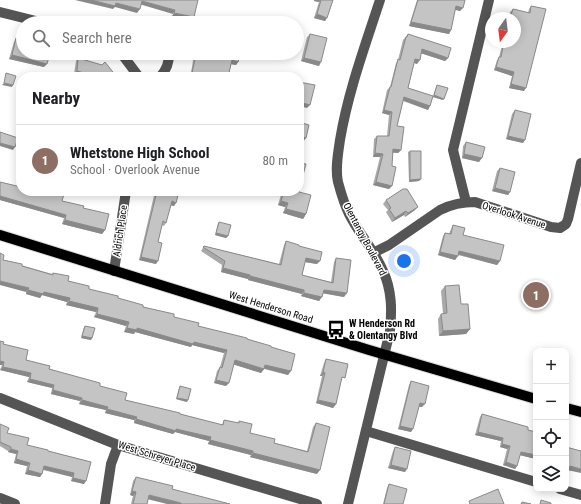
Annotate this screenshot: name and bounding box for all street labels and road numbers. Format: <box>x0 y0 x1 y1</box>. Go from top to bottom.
street label: Overlook Avenue <box>481 200 547 231</box>
street label: Olentangy Boulevard <box>341 201 389 277</box>
street label: Aldrich Place <box>111 204 129 258</box>
street label: West Henderson Road <box>228 289 314 325</box>
street label: West Schreyer Place <box>117 439 197 473</box>

